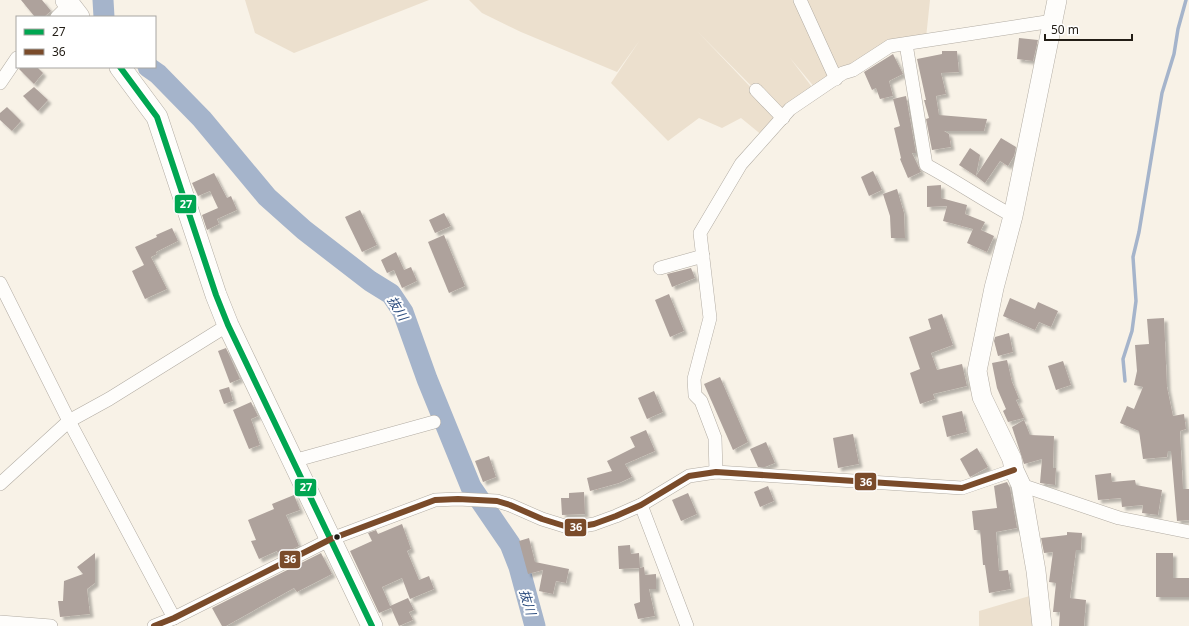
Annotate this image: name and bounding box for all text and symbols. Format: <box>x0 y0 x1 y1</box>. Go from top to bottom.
legend <box>16 16 156 68</box>
scale bar <box>1045 16 1132 42</box>
text: 50 m <box>1051 21 1079 38</box>
text: 27 <box>52 23 66 40</box>
text: 36 <box>52 43 66 60</box>
line badge: 27 <box>174 194 197 214</box>
text: 27 <box>180 196 192 211</box>
water label: 抜川 <box>384 292 413 325</box>
line badge: 36 <box>854 472 877 491</box>
text: 36 <box>860 474 872 489</box>
line badge: 27 <box>294 478 317 497</box>
text: 27 <box>300 479 312 494</box>
line badge: 36 <box>564 518 587 537</box>
text: 36 <box>570 519 582 534</box>
unlabelled marker <box>332 532 342 542</box>
line badge: 36 <box>279 550 301 569</box>
text: 36 <box>284 551 296 566</box>
water label: 抜川 <box>516 587 541 619</box>

